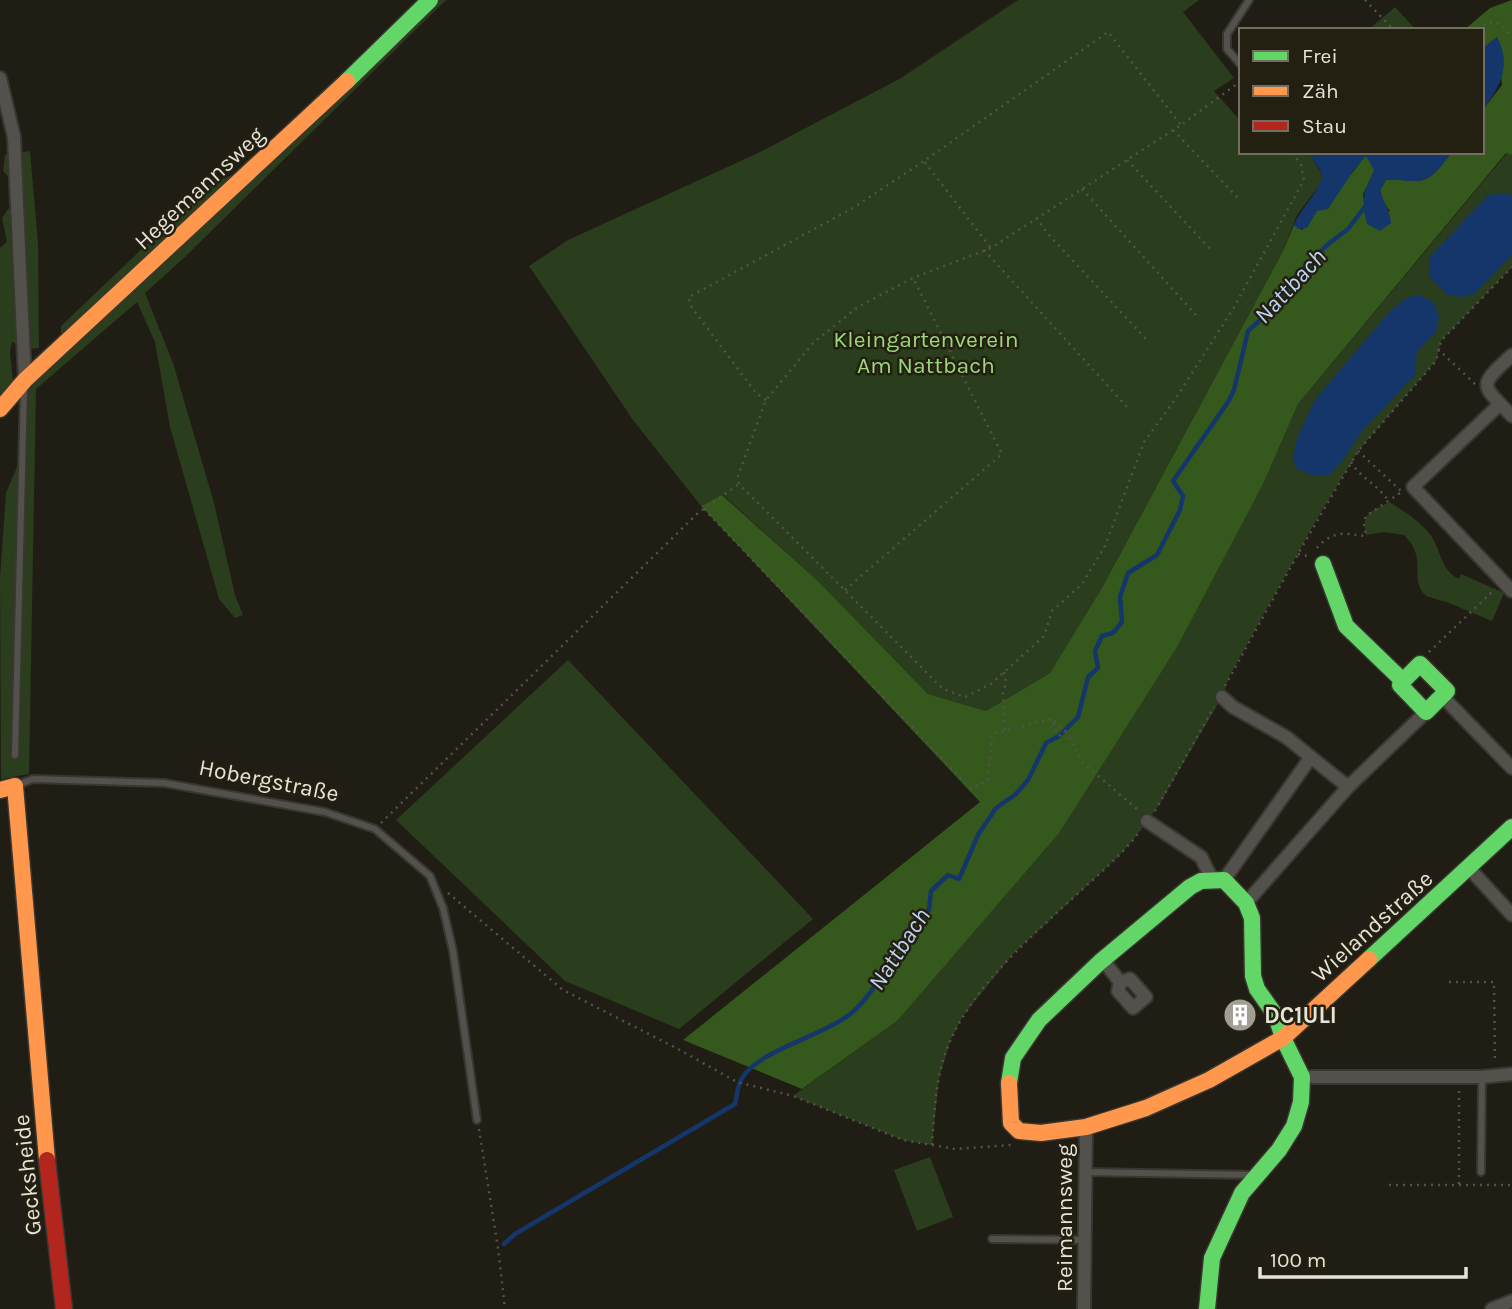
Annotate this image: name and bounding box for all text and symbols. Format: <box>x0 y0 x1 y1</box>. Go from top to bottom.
legend <box>1239 28 1484 154</box>
text: Frei <box>1302 44 1338 68</box>
text: Zäh <box>1302 79 1339 103</box>
text: Stau <box>1302 114 1347 138</box>
street label: Hegemannsweg <box>129 121 270 255</box>
water label: Nattbach <box>1248 243 1332 329</box>
park label: Kleingartenverein Am Nattbach <box>833 326 1019 379</box>
street label: Hobergstraße <box>197 754 341 807</box>
street label: Wielandstraße <box>1306 865 1438 988</box>
water label: Nattbach <box>862 903 936 995</box>
building icon: DC1ULI <box>1221 996 1259 1034</box>
place label: DC1ULI <box>1264 1002 1337 1029</box>
street label: Gecksheide <box>8 1113 47 1237</box>
street label: Reimannsweg <box>1051 1144 1078 1292</box>
scale bar <box>1260 1236 1466 1280</box>
text: 100 m <box>1270 1248 1327 1272</box>

